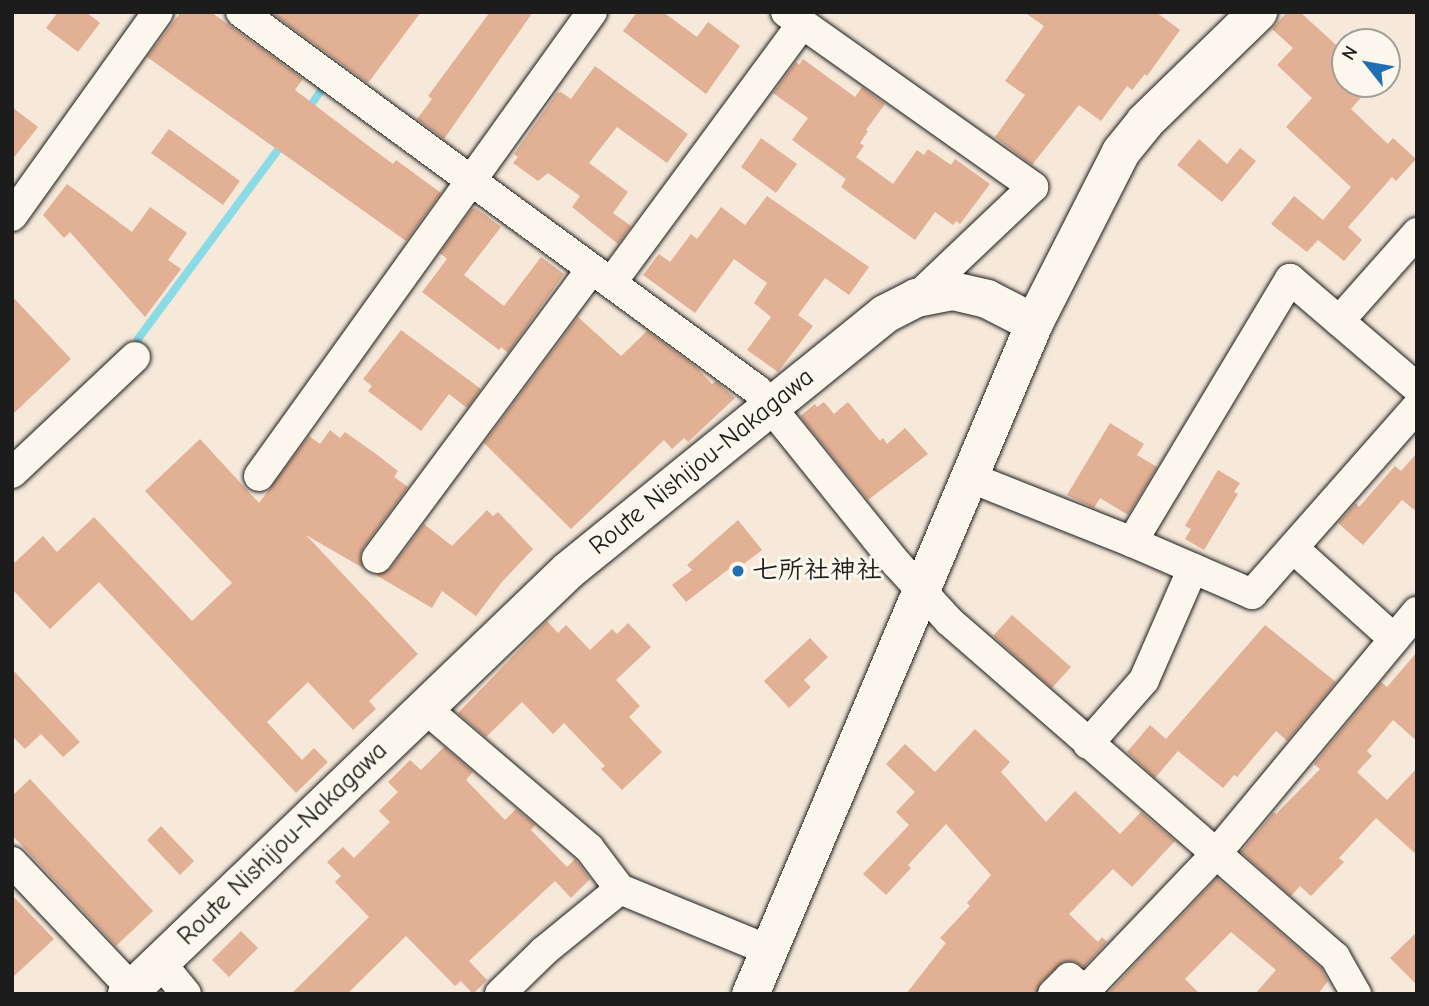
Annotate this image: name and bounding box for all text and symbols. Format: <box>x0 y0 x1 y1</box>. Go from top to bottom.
north arrow <box>1331 28 1401 98</box>
text: N <box>1337 42 1362 64</box>
street label: Route Nishijou-Nakagawa <box>584 362 820 562</box>
place label: 七所社神社 <box>752 555 882 587</box>
marker: 七所社神社 <box>730 563 746 579</box>
street label: Route Nishijou-Nakagawa <box>172 736 394 952</box>

